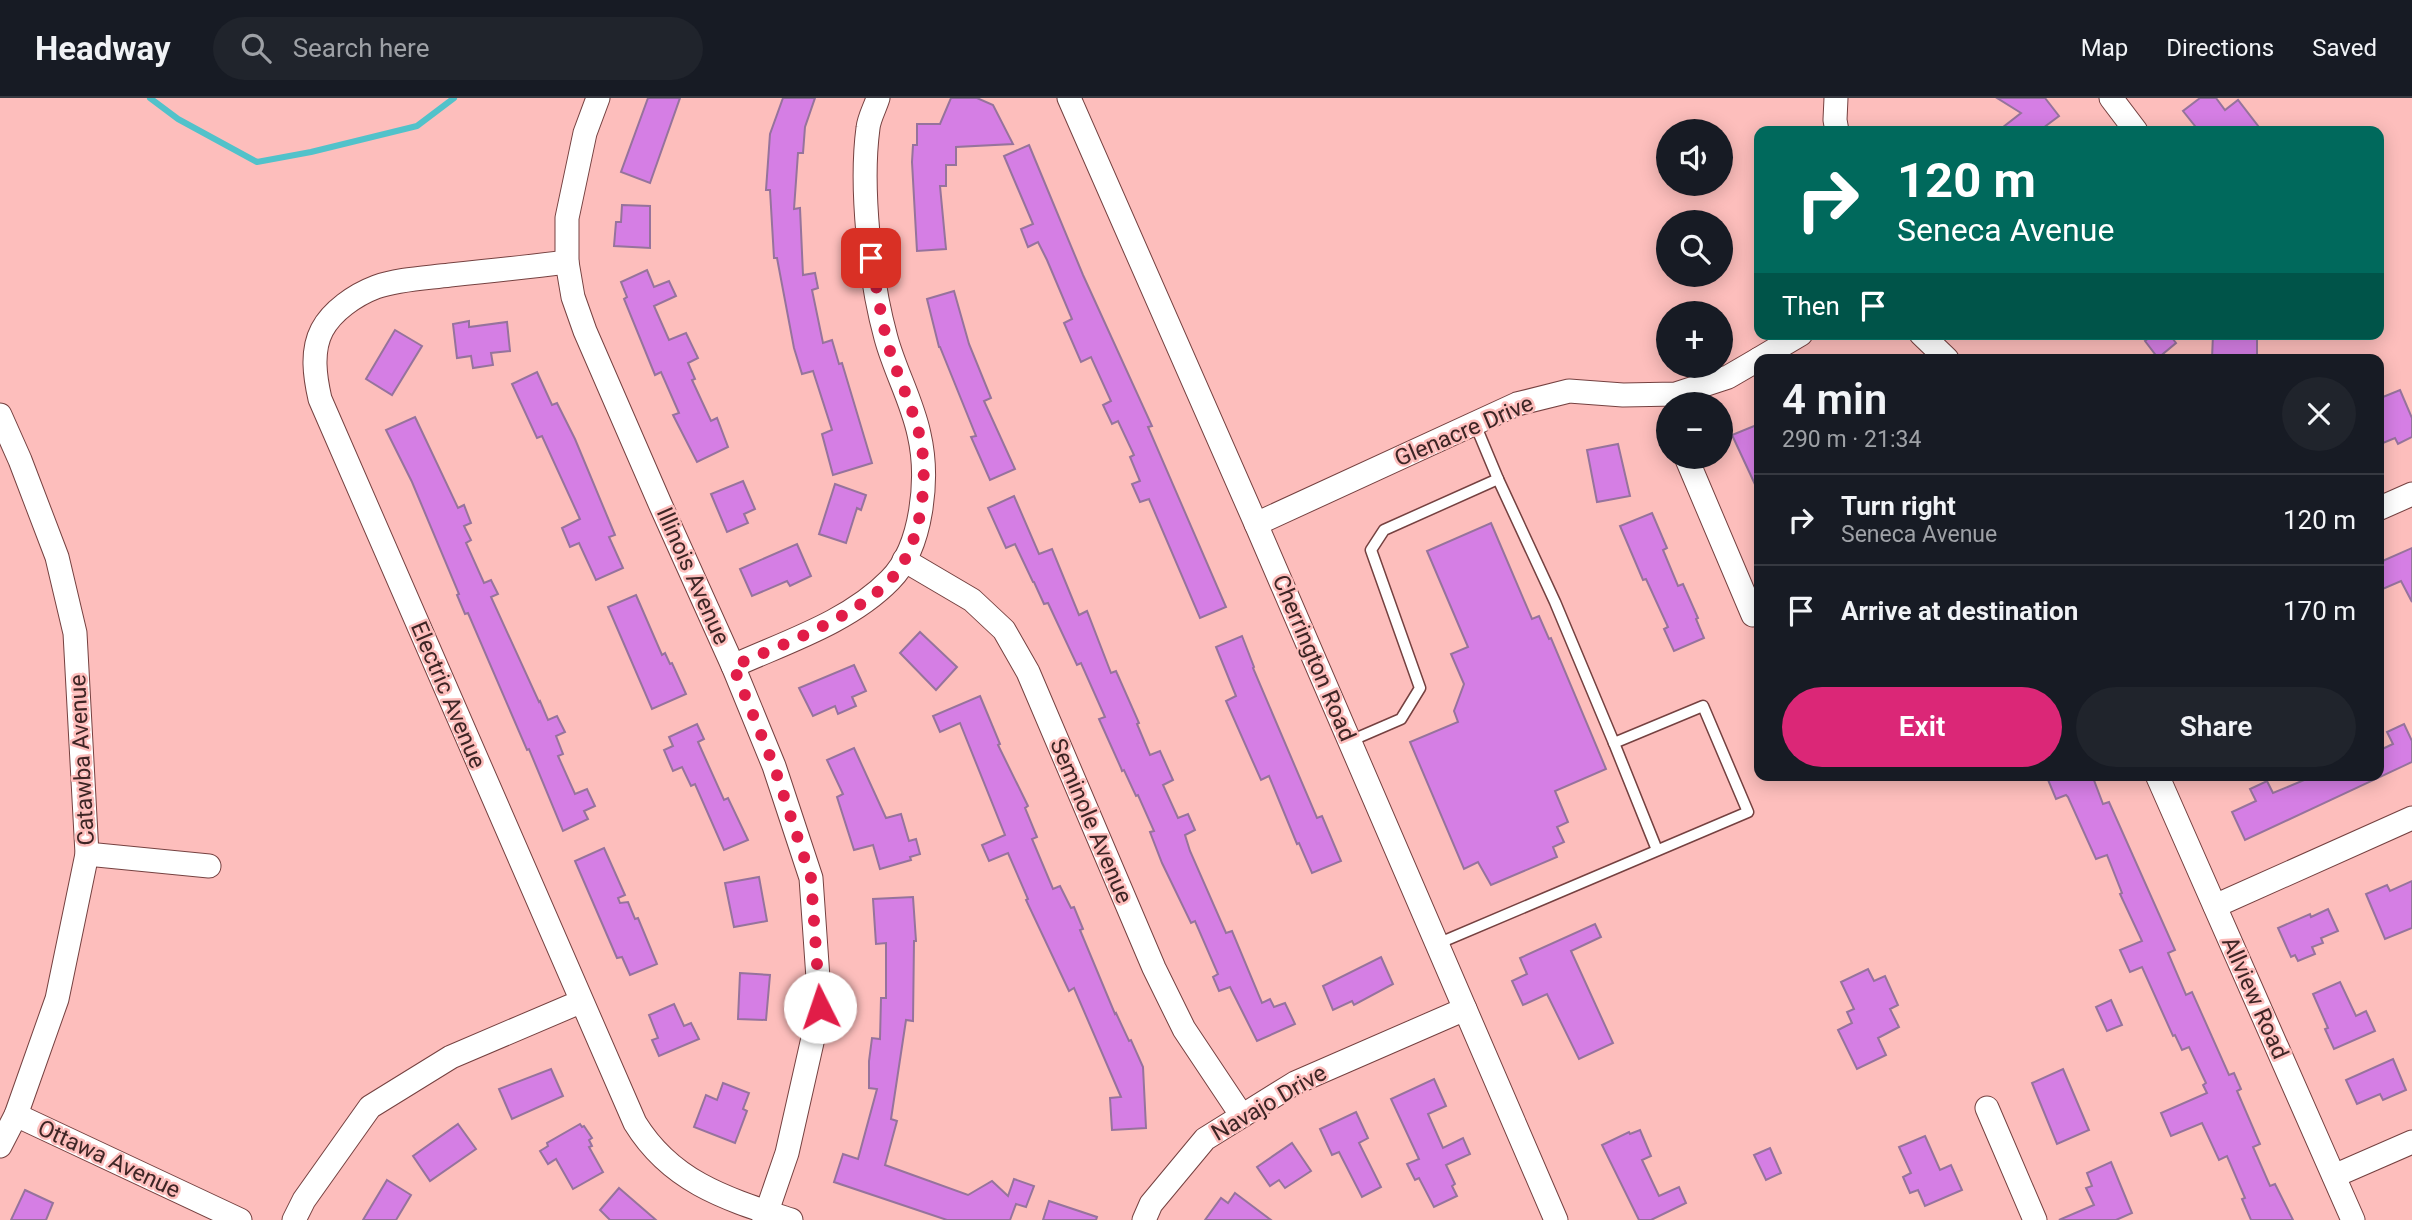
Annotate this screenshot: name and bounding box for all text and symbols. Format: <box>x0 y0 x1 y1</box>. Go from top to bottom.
search box <box>213 17 703 80</box>
text: Headway <box>35 29 171 68</box>
icon: search <box>237 29 275 67</box>
text: Search here <box>293 33 429 63</box>
text: Map <box>2081 34 2128 62</box>
text: Directions <box>2166 34 2274 62</box>
text: Saved <box>2312 34 2377 62</box>
map controls <box>1656 119 1733 469</box>
button: sound <box>1656 119 1733 196</box>
text: 120 m <box>1897 152 2036 209</box>
icon: right <box>1782 154 1873 245</box>
button: search <box>1656 210 1733 287</box>
text: Seneca Avenue <box>1897 211 2114 249</box>
pin <box>841 228 901 288</box>
icon: arrive <box>852 239 890 277</box>
icon: arrive <box>1854 287 1892 325</box>
text: Then <box>1782 291 1840 321</box>
button: + <box>1656 301 1733 378</box>
text: 4 min <box>1782 375 1887 424</box>
button: close <box>2282 377 2356 451</box>
street label: Glenacre Drive <box>1391 390 1537 472</box>
button: − <box>1656 392 1733 469</box>
text: 290 m · 21:34 <box>1782 426 1921 453</box>
text: Turn right <box>1841 491 1956 521</box>
icon: right <box>1782 501 1820 539</box>
street label: Illinois Avenue <box>651 503 735 649</box>
text: 120 m <box>2283 505 2356 535</box>
text: Seneca Avenue <box>1841 521 1997 548</box>
street label: Cherrington Road <box>1267 571 1361 745</box>
icon: arrive <box>1782 592 1820 630</box>
text: Arrive at destination <box>1841 596 2078 626</box>
text: 170 m <box>2283 596 2356 626</box>
street label: Electric Avenue <box>405 618 491 772</box>
street label: Catawba Avenue <box>64 674 100 846</box>
button: Exit <box>1782 687 2062 767</box>
button: Share <box>2076 687 2356 767</box>
street label: Seminole Avenue <box>1044 735 1138 907</box>
street label: Allview Road <box>2216 933 2294 1063</box>
position arrow <box>783 970 857 1044</box>
street label: Navajo Drive <box>1207 1059 1331 1147</box>
street label: Ottawa Avenue <box>33 1114 185 1204</box>

